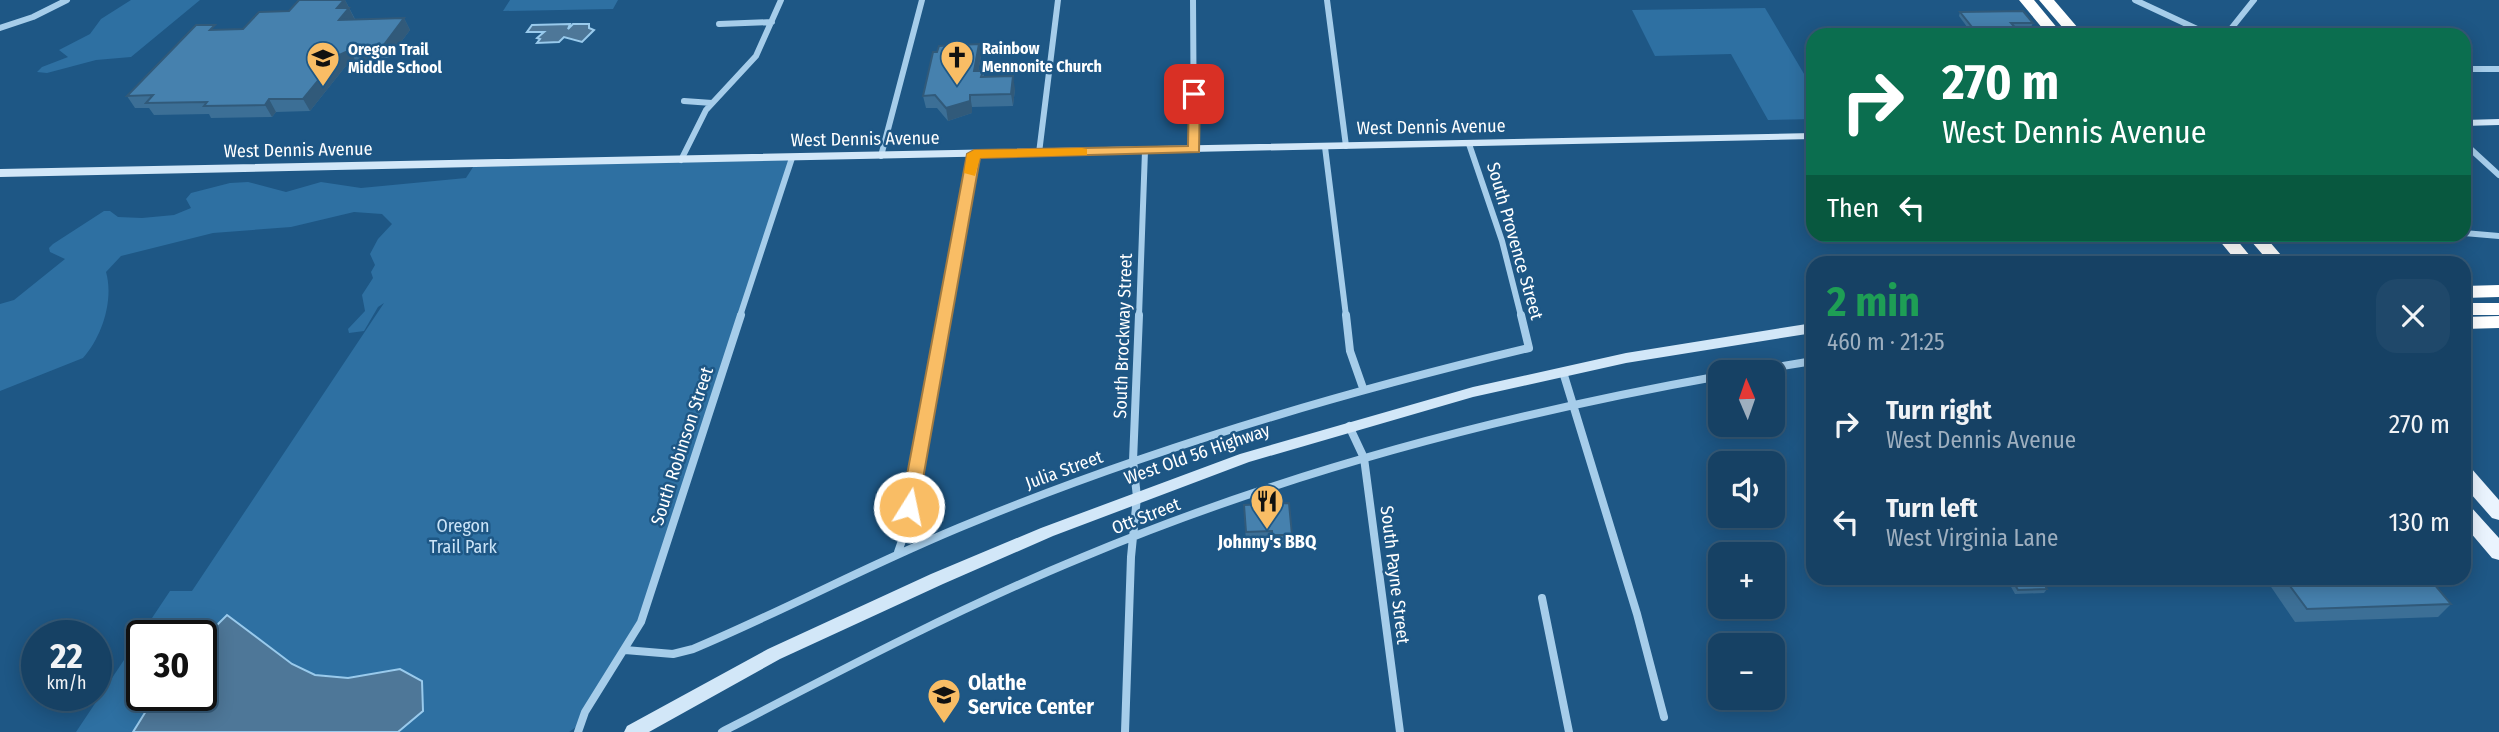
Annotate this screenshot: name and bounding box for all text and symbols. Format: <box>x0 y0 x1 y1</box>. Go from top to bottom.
church icon: Rainbow Mennonite Church <box>938 38 976 87</box>
school or university icon: Oregon Trail Middle School <box>304 39 342 88</box>
place label: Rainbow Mennonite Church <box>982 39 1102 76</box>
place label: Oregon Trail Middle School <box>348 40 443 77</box>
text: 270 m <box>1942 53 2059 112</box>
icon: right <box>1827 56 1918 147</box>
pin <box>1164 64 1224 124</box>
icon: arrive <box>1175 75 1213 113</box>
text: West Dennis Avenue <box>1942 113 2207 151</box>
street label: West Dennis Avenue <box>1356 115 1506 139</box>
street label: West Dennis Avenue <box>790 127 940 151</box>
street label: West Dennis Avenue <box>223 138 373 162</box>
street label: South Provence Street <box>1482 160 1548 322</box>
icon: left <box>1893 189 1931 227</box>
text: Then <box>1827 193 1879 224</box>
street label: South Brockway Street <box>1109 253 1137 419</box>
text: 2 min <box>1827 277 1920 327</box>
button: close <box>2376 279 2450 353</box>
text: 460 m · 21:25 <box>1827 328 1944 356</box>
north arrow <box>1708 360 1785 438</box>
map controls <box>1708 360 1785 710</box>
street label: South Robinson Street <box>646 364 718 528</box>
text: Turn right <box>1886 395 1992 426</box>
icon: right <box>1827 405 1865 443</box>
text: 270 m <box>2389 409 2450 440</box>
street label: West Old 56 Highway <box>1121 419 1273 489</box>
text: West Dennis Avenue <box>1886 426 2076 454</box>
street label: Julia Street <box>1022 446 1106 494</box>
button: sound <box>1708 451 1785 528</box>
position arrow <box>872 470 946 544</box>
restaurant icon: Johnny's BBQ <box>1248 482 1286 531</box>
street label: Ott Street <box>1109 493 1183 539</box>
text: Turn left <box>1886 493 1978 524</box>
icon: left <box>1827 503 1865 541</box>
street label: South Payne Street <box>1376 505 1414 646</box>
text: 130 m <box>2388 507 2450 538</box>
park label: Oregon Trail Park <box>429 515 498 558</box>
text: West Virginia Lane <box>1886 524 2058 552</box>
place label: Johnny's BBQ <box>1217 531 1317 553</box>
button: + <box>1708 542 1785 619</box>
speed limit sign: 30 <box>126 620 217 711</box>
button: − <box>1708 633 1785 710</box>
text: 22 <box>50 635 83 677</box>
place label: Olathe Service Center <box>968 670 1094 720</box>
text: km/h <box>46 672 87 694</box>
school or university icon: Olathe Service Center <box>925 676 963 725</box>

